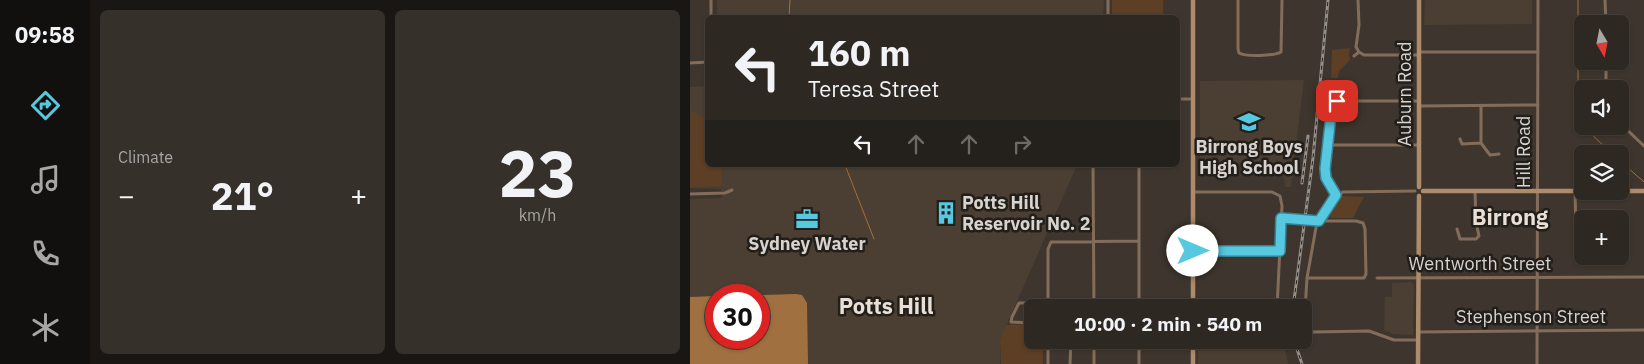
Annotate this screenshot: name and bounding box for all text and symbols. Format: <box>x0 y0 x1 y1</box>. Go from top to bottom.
north arrow <box>1574 15 1629 70</box>
map controls <box>1574 15 1629 265</box>
text: 09:58 <box>15 20 75 49</box>
text: 160 m <box>808 30 911 76</box>
icon: left <box>725 35 790 100</box>
street label: Auburn Road <box>1393 42 1416 146</box>
text: Teresa Street <box>808 74 939 103</box>
pin <box>1316 80 1358 122</box>
button: sound <box>1574 80 1629 135</box>
icon: arrive <box>1323 87 1351 115</box>
icon: directions <box>28 88 63 123</box>
school or university icon: Birrong Boys High School <box>1236 109 1262 135</box>
street label: Hill Road <box>1512 116 1535 188</box>
text: 23 <box>498 130 577 215</box>
icon: left <box>849 130 877 158</box>
icon: ahead <box>902 130 930 158</box>
icon: ahead <box>955 130 983 158</box>
icon: right <box>1008 130 1036 158</box>
place label: Birrong Boys High School <box>1195 135 1303 179</box>
button: layers <box>1574 145 1629 200</box>
text: Climate <box>118 147 173 167</box>
icon: music <box>28 162 63 197</box>
text: 21° <box>211 171 274 220</box>
text: − <box>118 177 135 214</box>
text: + <box>350 177 367 214</box>
place label: Potts Hill Reservoir No. 2 <box>962 191 1090 235</box>
building icon: Potts Hill Reservoir No. 2 <box>933 200 959 226</box>
district label: Birrong <box>1472 202 1549 231</box>
text: km/h <box>519 205 556 225</box>
office icon: Sydney Water <box>794 206 820 232</box>
button: + <box>1574 210 1629 265</box>
position arrow <box>1166 224 1218 276</box>
place label: Sydney Water <box>748 232 866 255</box>
icon: phone <box>28 236 63 271</box>
street label: Wentworth Street <box>1409 252 1551 275</box>
speed limit sign: 30 <box>705 284 770 349</box>
district label: Potts Hill <box>839 291 934 320</box>
street label: Stephenson Street <box>1456 305 1606 328</box>
icon: climate <box>28 310 63 345</box>
text: 10:00 · 2 min · 540 m <box>1074 312 1262 336</box>

